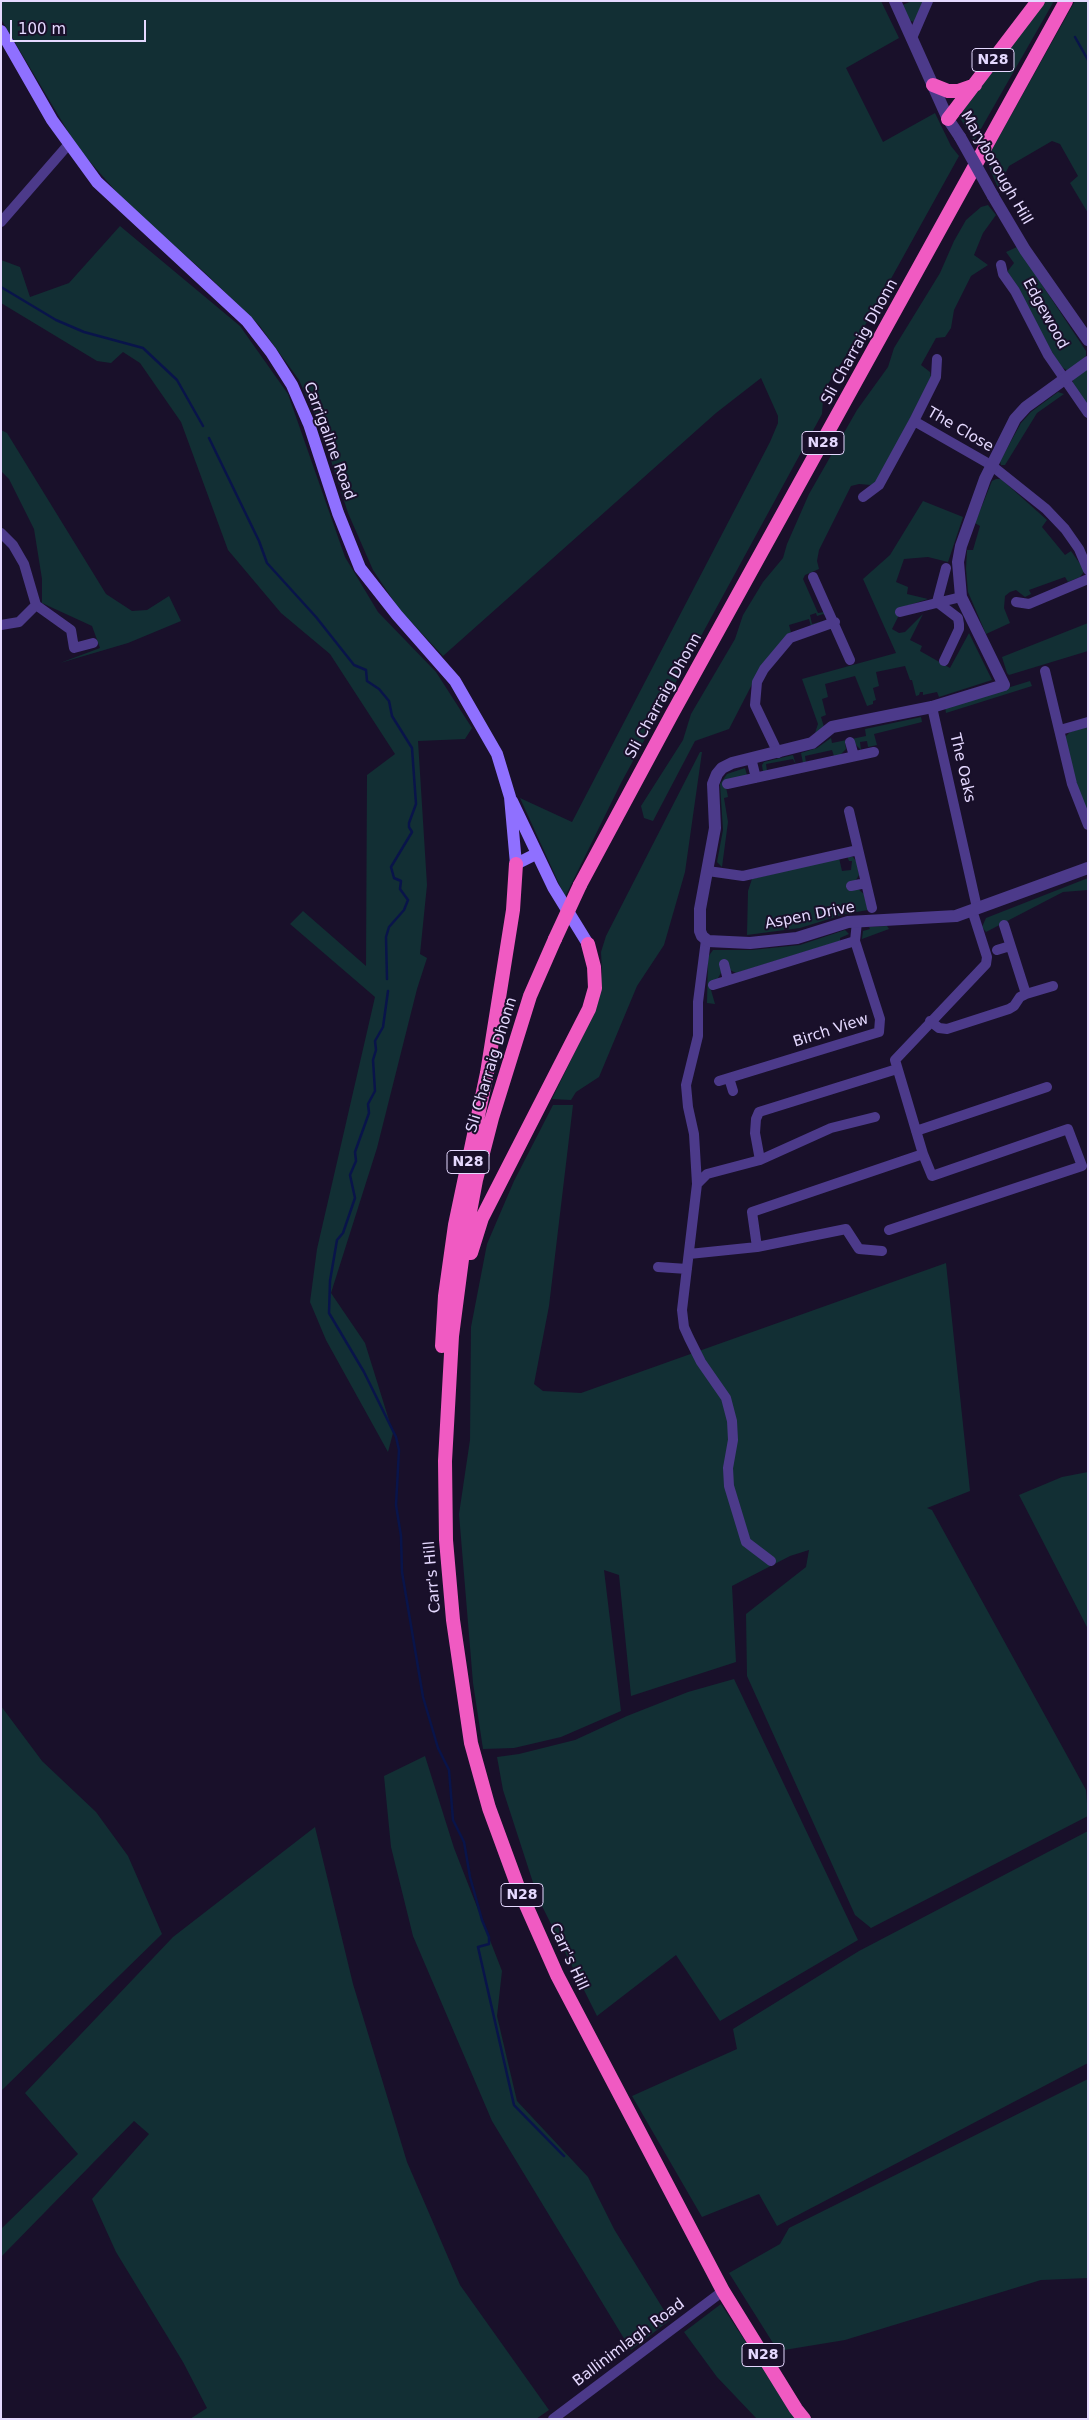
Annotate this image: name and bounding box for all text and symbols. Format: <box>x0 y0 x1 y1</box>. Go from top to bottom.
scale bar <box>12 10 149 42</box>
text: 100 m <box>18 20 66 38</box>
road number: N28 <box>972 48 1014 72</box>
street label: Maryborough Hill <box>956 108 1036 228</box>
street label: Sli Charraig Dhonn <box>818 276 902 408</box>
street label: Edgewood <box>1018 276 1072 352</box>
street label: Carrigaline Road <box>299 380 359 502</box>
street label: The Close <box>924 404 996 456</box>
road number: N28 <box>802 432 844 454</box>
street label: Sli Charraig Dhonn <box>622 630 706 762</box>
street label: The Oaks <box>945 732 979 804</box>
street label: Aspen Drive <box>764 898 856 934</box>
street label: Sli Charraig Dhonn <box>463 995 521 1135</box>
street label: Birch View <box>791 1010 871 1052</box>
road number: N28 <box>447 1150 489 1174</box>
street label: Carr's Hill <box>421 1540 445 1614</box>
road number: N28 <box>501 1884 543 1906</box>
street label: Carr's Hill <box>545 1920 591 1994</box>
street label: Ballinimlagh Road <box>570 2295 688 2391</box>
road number: N28 <box>742 2344 784 2366</box>

